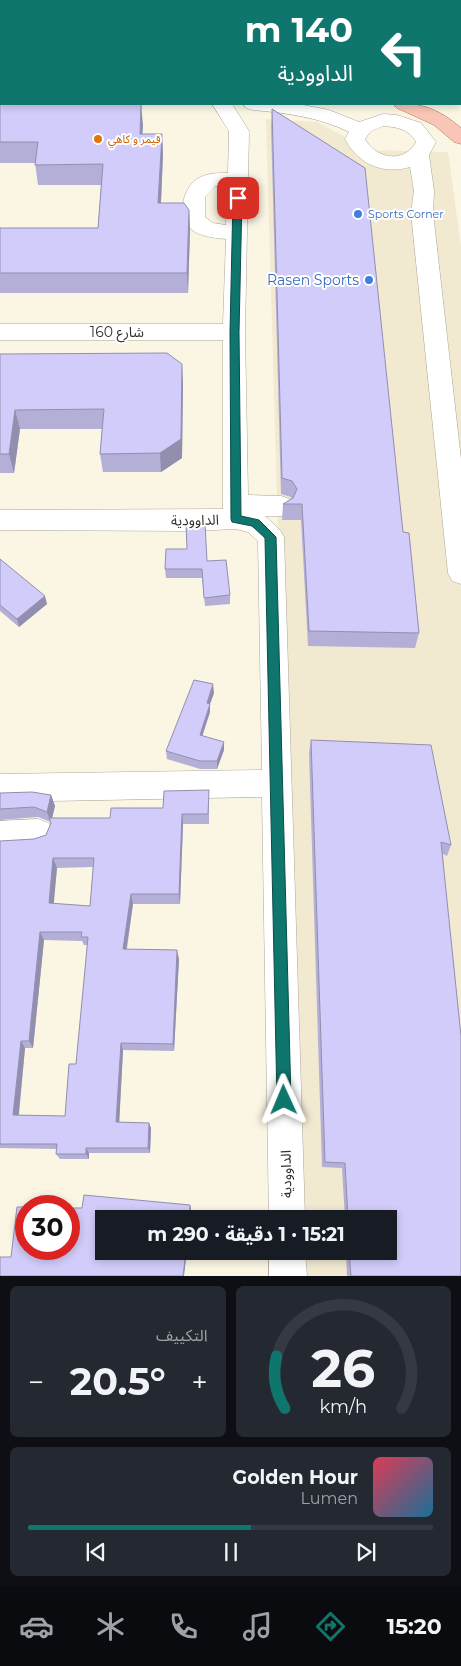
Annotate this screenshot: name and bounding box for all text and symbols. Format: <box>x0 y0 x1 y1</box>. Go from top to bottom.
text: 140 m <box>245 8 353 51</box>
icon: left <box>371 20 436 85</box>
text: الداوودية <box>278 60 353 87</box>
place label: قيمر و كاهي <box>108 132 161 149</box>
marker: قيمر و كاهي <box>92 133 104 145</box>
pin <box>217 177 259 219</box>
icon: arrive <box>224 184 252 212</box>
place label: Sports Corner <box>368 207 444 221</box>
marker: Sports Corner <box>352 208 364 220</box>
place label: Rasen Sports <box>267 271 359 289</box>
marker: Rasen Sports <box>363 274 375 286</box>
street label: شارع 160 <box>90 323 144 343</box>
street label: الداوودية <box>171 511 219 529</box>
position arrow <box>257 1073 309 1125</box>
street label: الداوودية <box>277 1150 295 1198</box>
speed limit sign: 30 <box>15 1195 80 1260</box>
text: 15:21 · 1 دقيقة · 290 m <box>147 1223 345 1246</box>
text: التكييف <box>156 1326 208 1345</box>
text: 26 <box>311 1337 375 1400</box>
text: 20.5° <box>70 1358 166 1405</box>
text: − <box>28 1365 44 1399</box>
text: + <box>191 1365 207 1399</box>
text: km/h <box>319 1396 367 1417</box>
text: Golden Hour <box>233 1466 358 1489</box>
text: Lumen <box>300 1489 358 1508</box>
icon: previous <box>82 1538 110 1566</box>
icon: pause <box>217 1538 245 1566</box>
icon: next <box>352 1538 380 1566</box>
icon: car <box>19 1609 54 1644</box>
icon: climate <box>93 1609 128 1644</box>
icon: phone <box>166 1609 201 1644</box>
icon: music <box>240 1609 275 1644</box>
icon: directions <box>313 1609 348 1644</box>
text: 15:20 <box>386 1613 442 1640</box>

